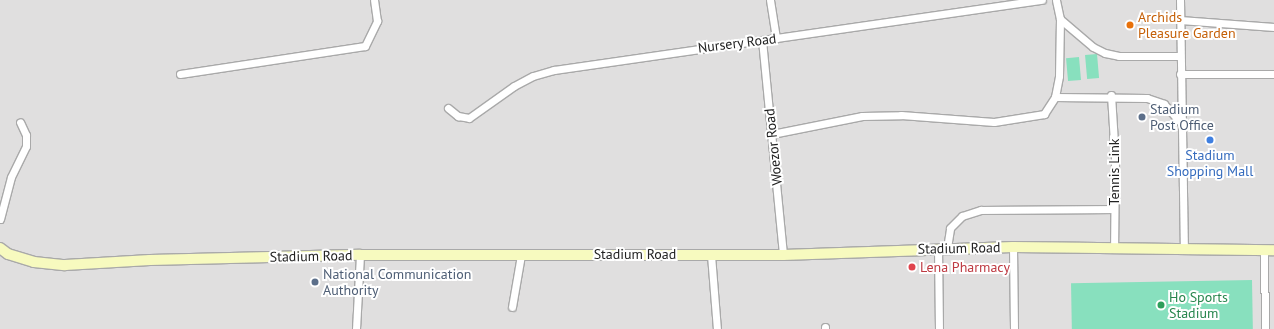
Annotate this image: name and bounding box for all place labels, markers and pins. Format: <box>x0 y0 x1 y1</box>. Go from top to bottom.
place label: Archids Pleasure Garden <box>1138 9 1236 42</box>
marker: Archids Pleasure Garden <box>1125 20 1135 30</box>
place label: Stadium Post Office <box>1150 101 1214 134</box>
marker: Stadium Post Office <box>1137 112 1147 122</box>
marker: Stadium Shopping Mall <box>1205 135 1215 145</box>
place label: Stadium Shopping Mall <box>1167 147 1253 180</box>
place label: Lena Pharmacy <box>920 259 1010 275</box>
marker: Lena Pharmacy <box>907 262 917 272</box>
place label: National Communication Authority <box>323 266 471 298</box>
marker: National Communication Authority <box>310 277 320 287</box>
place label: Ho Sports Stadium <box>1169 289 1228 322</box>
marker: Ho Sports Stadium <box>1156 300 1166 310</box>

